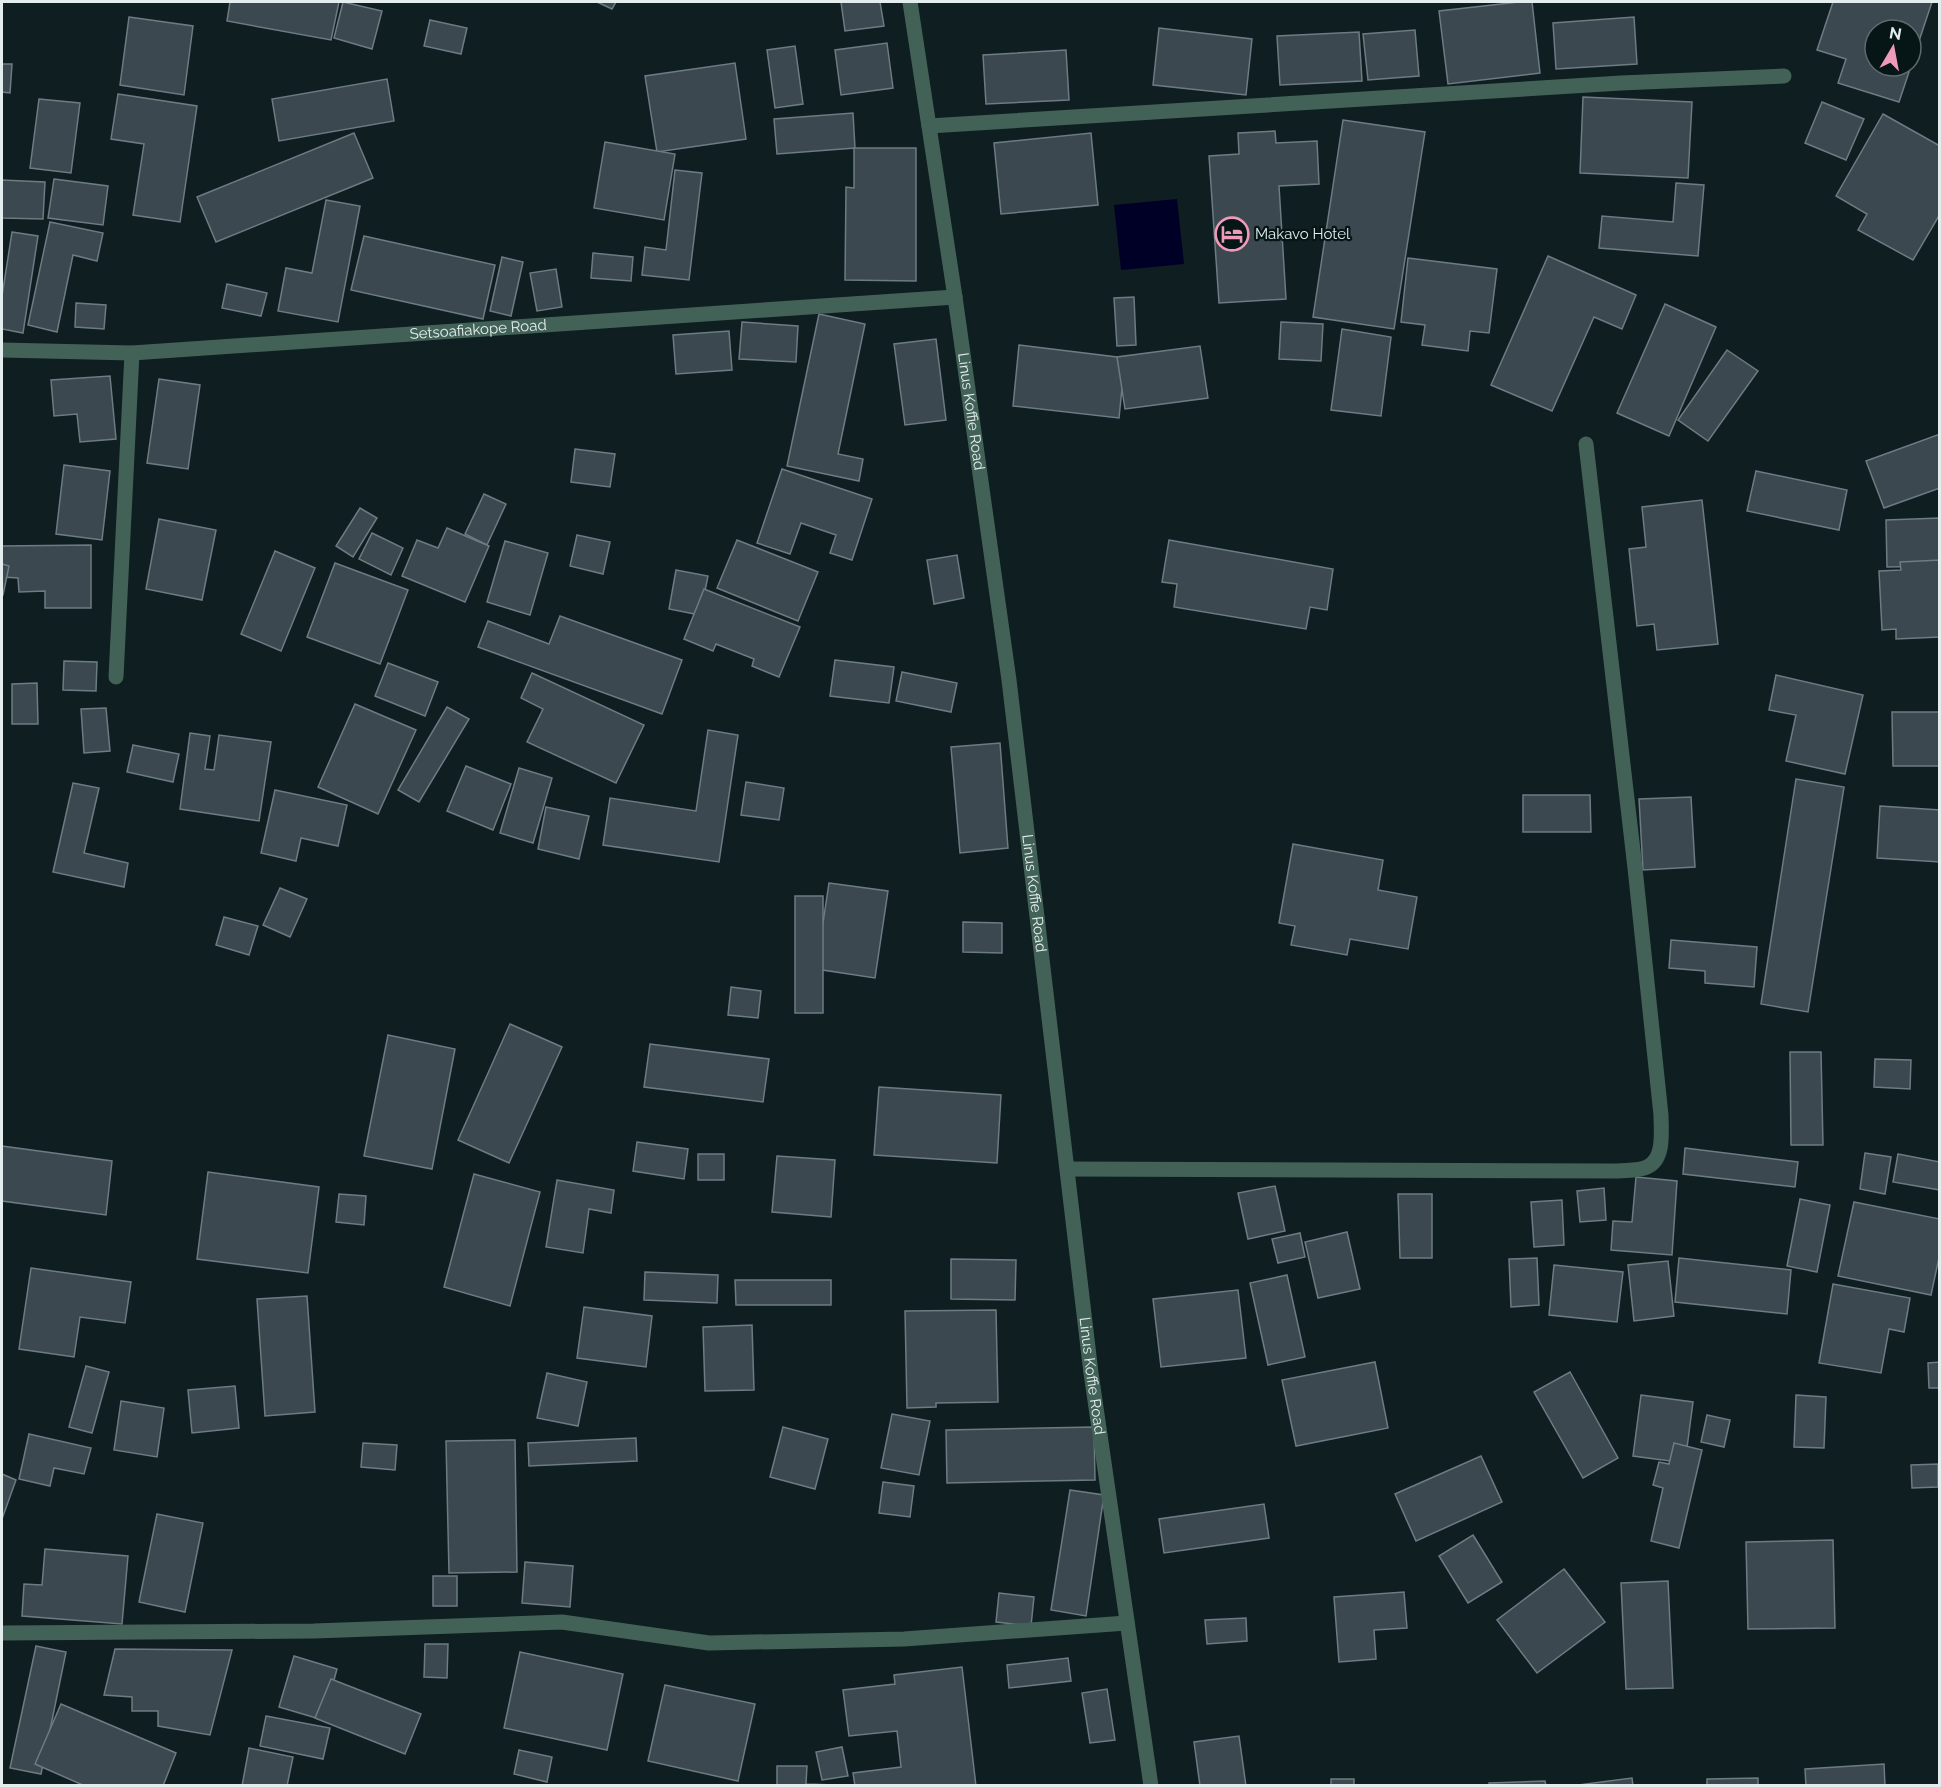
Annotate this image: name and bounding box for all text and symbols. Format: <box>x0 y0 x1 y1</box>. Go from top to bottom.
north arrow <box>1863 18 1923 78</box>
text: N <box>1888 23 1903 44</box>
hotel icon: Makavo Hotel <box>1214 216 1250 252</box>
place label: Makavo Hotel <box>1255 225 1351 243</box>
street label: Setsoafiakope Road <box>409 316 547 343</box>
street label: Linus Koffie Road <box>954 352 988 471</box>
street label: Linus Koffie Road <box>1018 833 1050 953</box>
street label: Linus Koffie Road <box>1075 1316 1109 1436</box>

